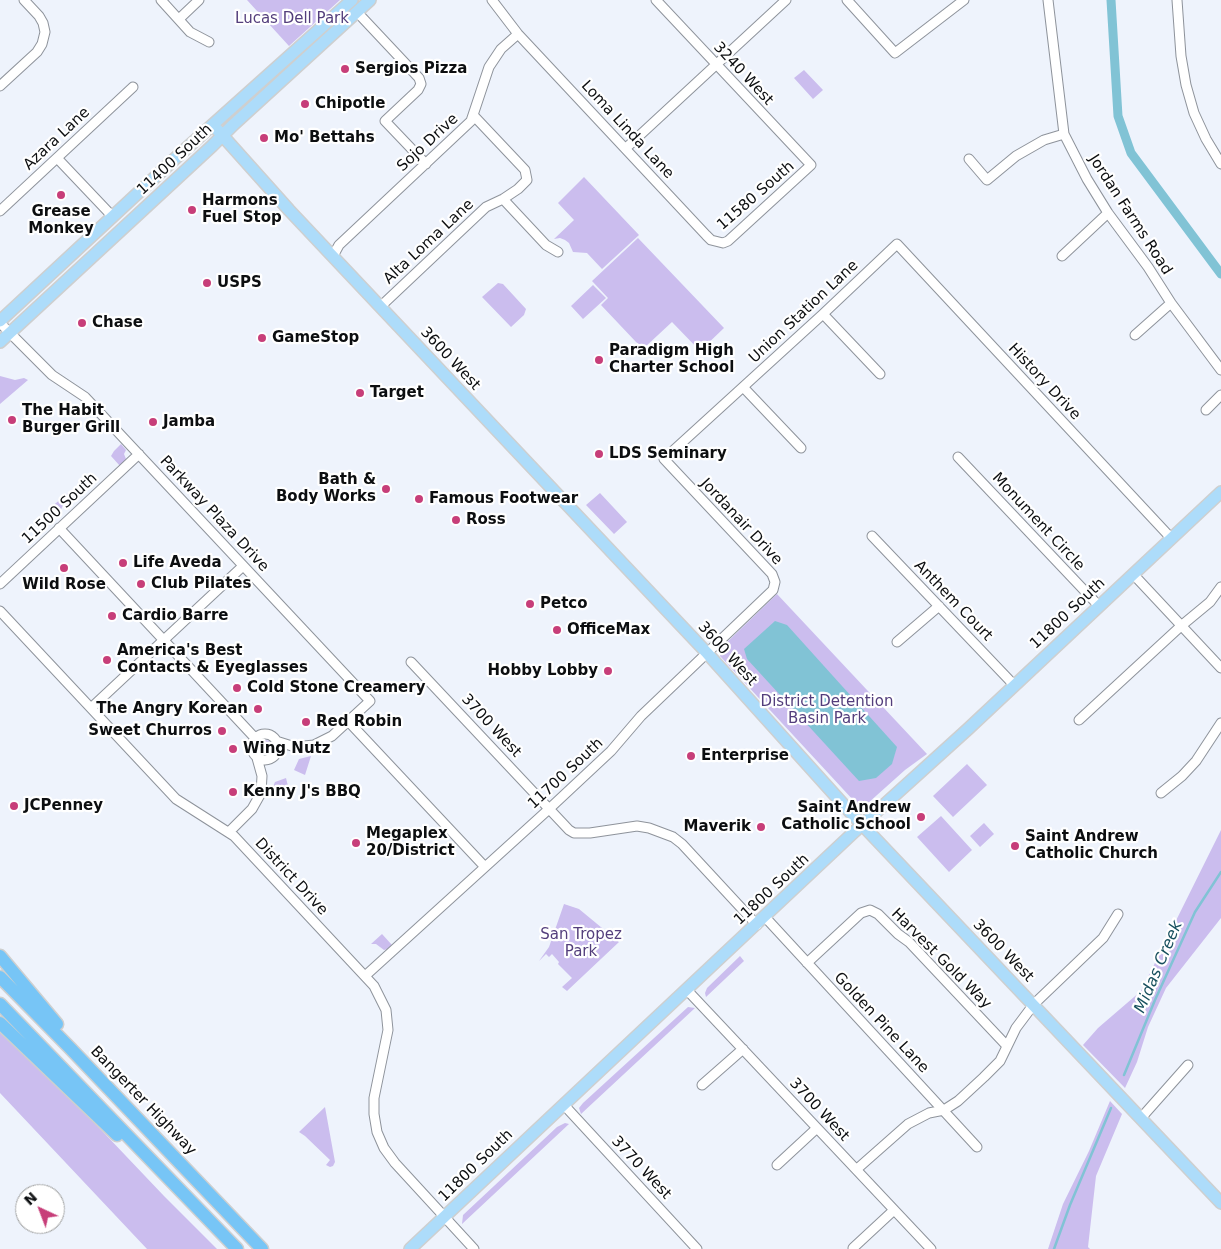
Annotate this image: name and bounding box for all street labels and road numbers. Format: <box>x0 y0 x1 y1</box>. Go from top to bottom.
street label: 3240 West <box>709 39 777 109</box>
street label: Loma Linda Lane <box>577 77 677 183</box>
street label: Azara Lane <box>20 104 94 174</box>
street label: Sojo Drive <box>394 110 462 176</box>
street label: 11400 South <box>134 121 216 199</box>
street label: Jordan Farms Road <box>1084 152 1176 278</box>
street label: 11580 South <box>714 158 798 234</box>
street label: Alta Loma Lane <box>380 196 478 288</box>
street label: Union Station Lane <box>746 257 862 367</box>
street label: 3600 West <box>416 324 484 394</box>
street label: History Drive <box>1004 340 1084 424</box>
street label: Parkway Plaza Drive <box>156 452 272 576</box>
street label: Monument Circle <box>988 469 1088 575</box>
street label: 11500 South <box>19 470 101 548</box>
street label: Jordanair Drive <box>696 475 786 569</box>
street label: Anthem Court <box>910 557 996 645</box>
street label: 11800 South <box>1027 575 1109 653</box>
street label: 3600 West <box>694 618 760 690</box>
street label: 3700 West <box>457 691 525 761</box>
street label: 11700 South <box>525 735 607 813</box>
street label: District Drive <box>251 835 331 919</box>
street label: 11800 South <box>731 851 813 929</box>
street label: Harvest Gold Way <box>887 905 995 1013</box>
street label: 3600 West <box>969 916 1037 986</box>
street label: Golden Pine Lane <box>830 969 932 1077</box>
street label: Bangerter Highway <box>86 1043 200 1159</box>
street label: 3700 West <box>785 1075 853 1145</box>
street label: 11800 South <box>435 1126 517 1206</box>
street label: 3770 West <box>607 1133 675 1203</box>

